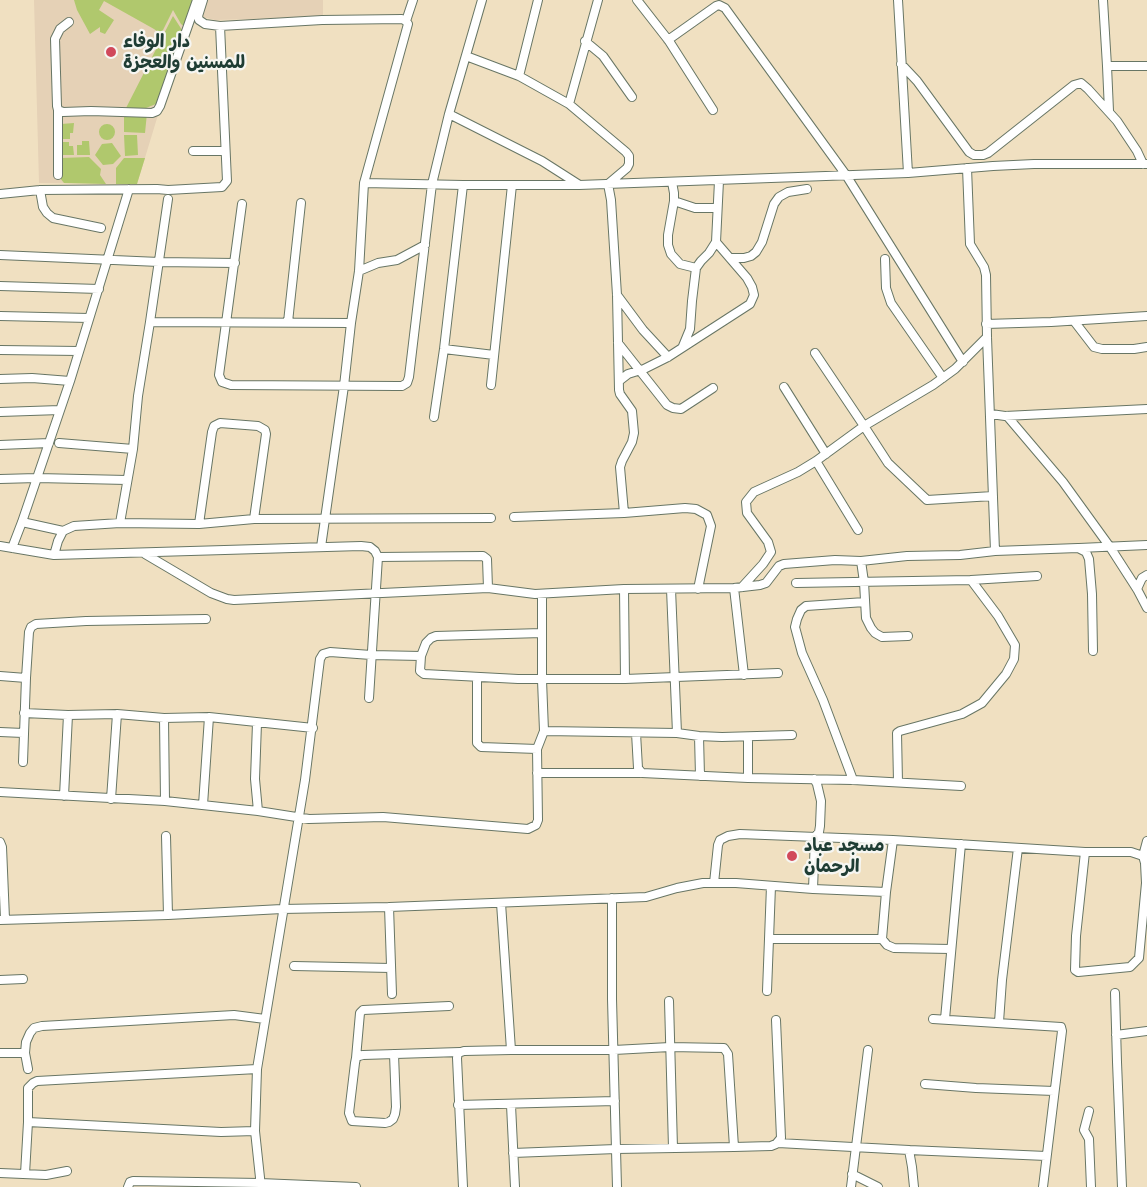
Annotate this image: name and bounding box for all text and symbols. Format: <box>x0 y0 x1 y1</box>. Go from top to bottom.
place label: دار الوفاء للمسنين والعجزة <box>123 31 245 74</box>
marker: دار الوفاء للمسنين والعجزة <box>104 45 118 59</box>
place label: مسجد عباد الرحمان <box>804 835 885 878</box>
marker: مسجد عباد الرحمان <box>785 849 799 863</box>

